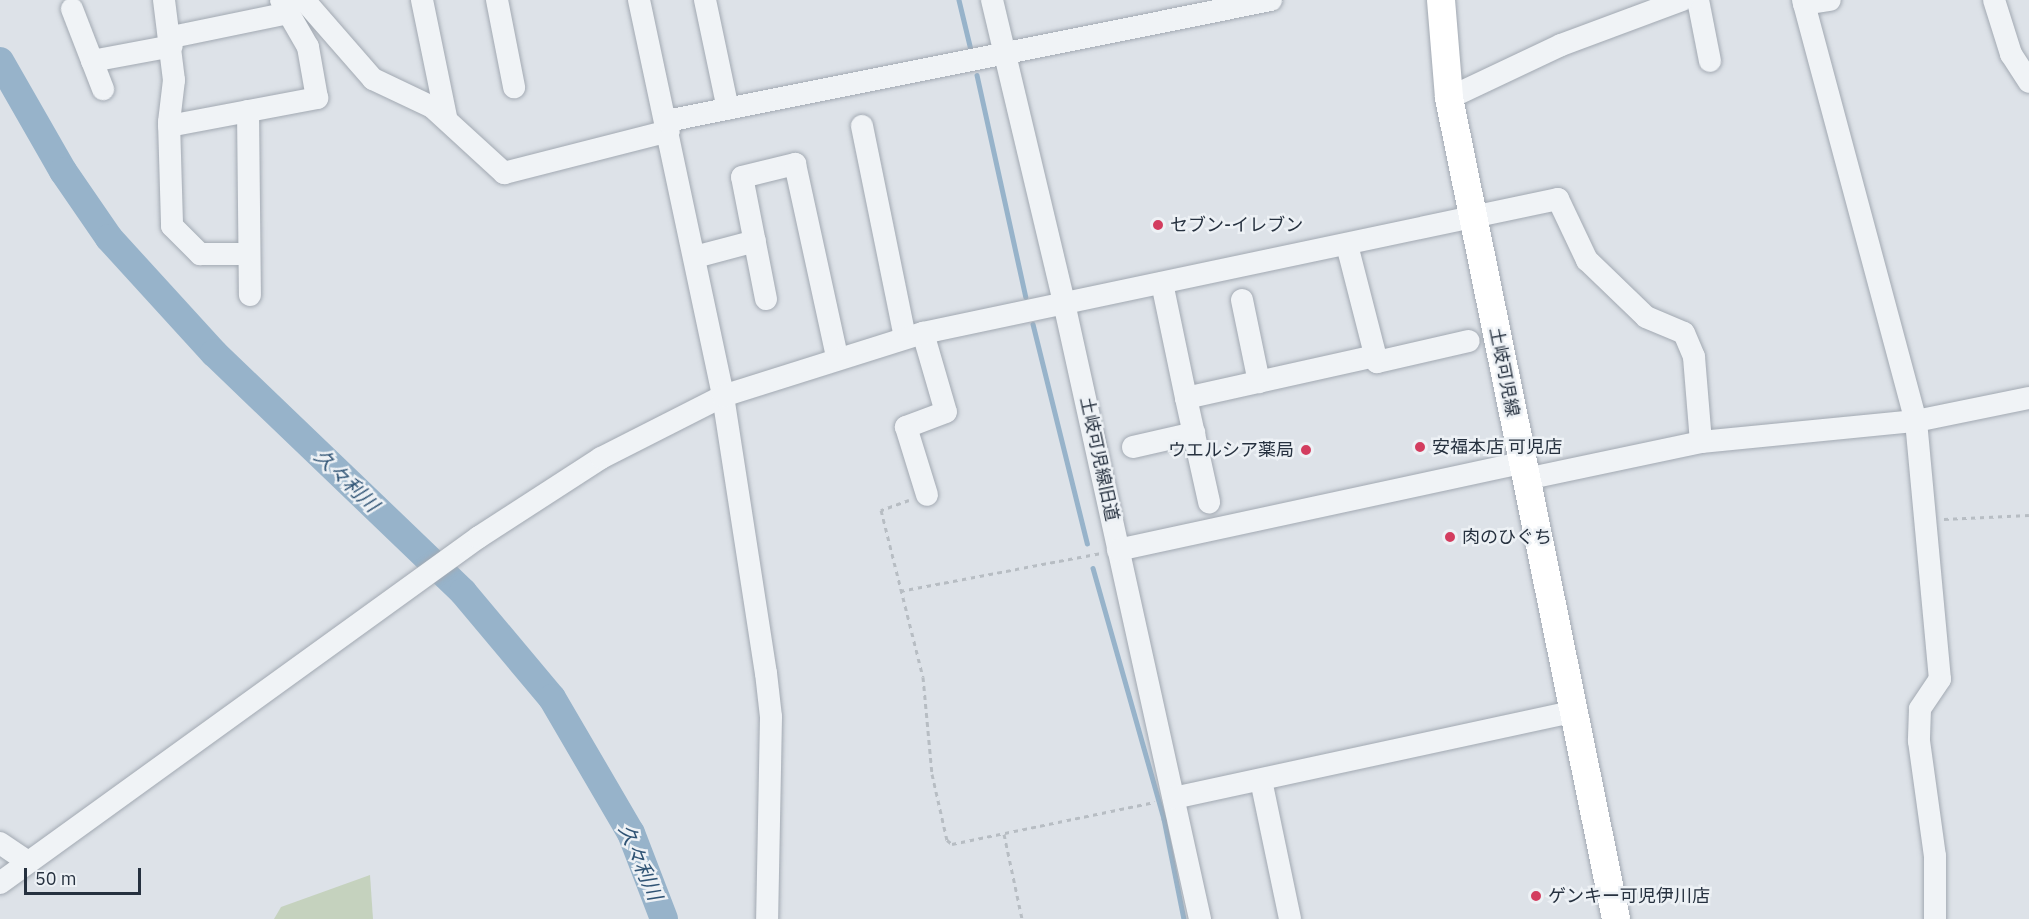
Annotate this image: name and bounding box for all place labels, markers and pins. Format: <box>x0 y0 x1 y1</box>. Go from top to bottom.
place label: セブン-イレブン <box>1170 214 1303 236</box>
marker: セブン-イレブン <box>1151 218 1165 232</box>
place label: 安福本店 可児店 <box>1432 436 1562 458</box>
place label: ウエルシア薬局 <box>1168 439 1294 461</box>
marker: 安福本店 可児店 <box>1413 440 1427 454</box>
marker: ウエルシア薬局 <box>1299 443 1313 457</box>
place label: 肉のひぐち <box>1462 526 1552 548</box>
marker: 肉のひぐち <box>1443 530 1457 544</box>
place label: ゲンキー可児伊川店 <box>1548 885 1710 907</box>
marker: ゲンキー可児伊川店 <box>1529 889 1543 903</box>

